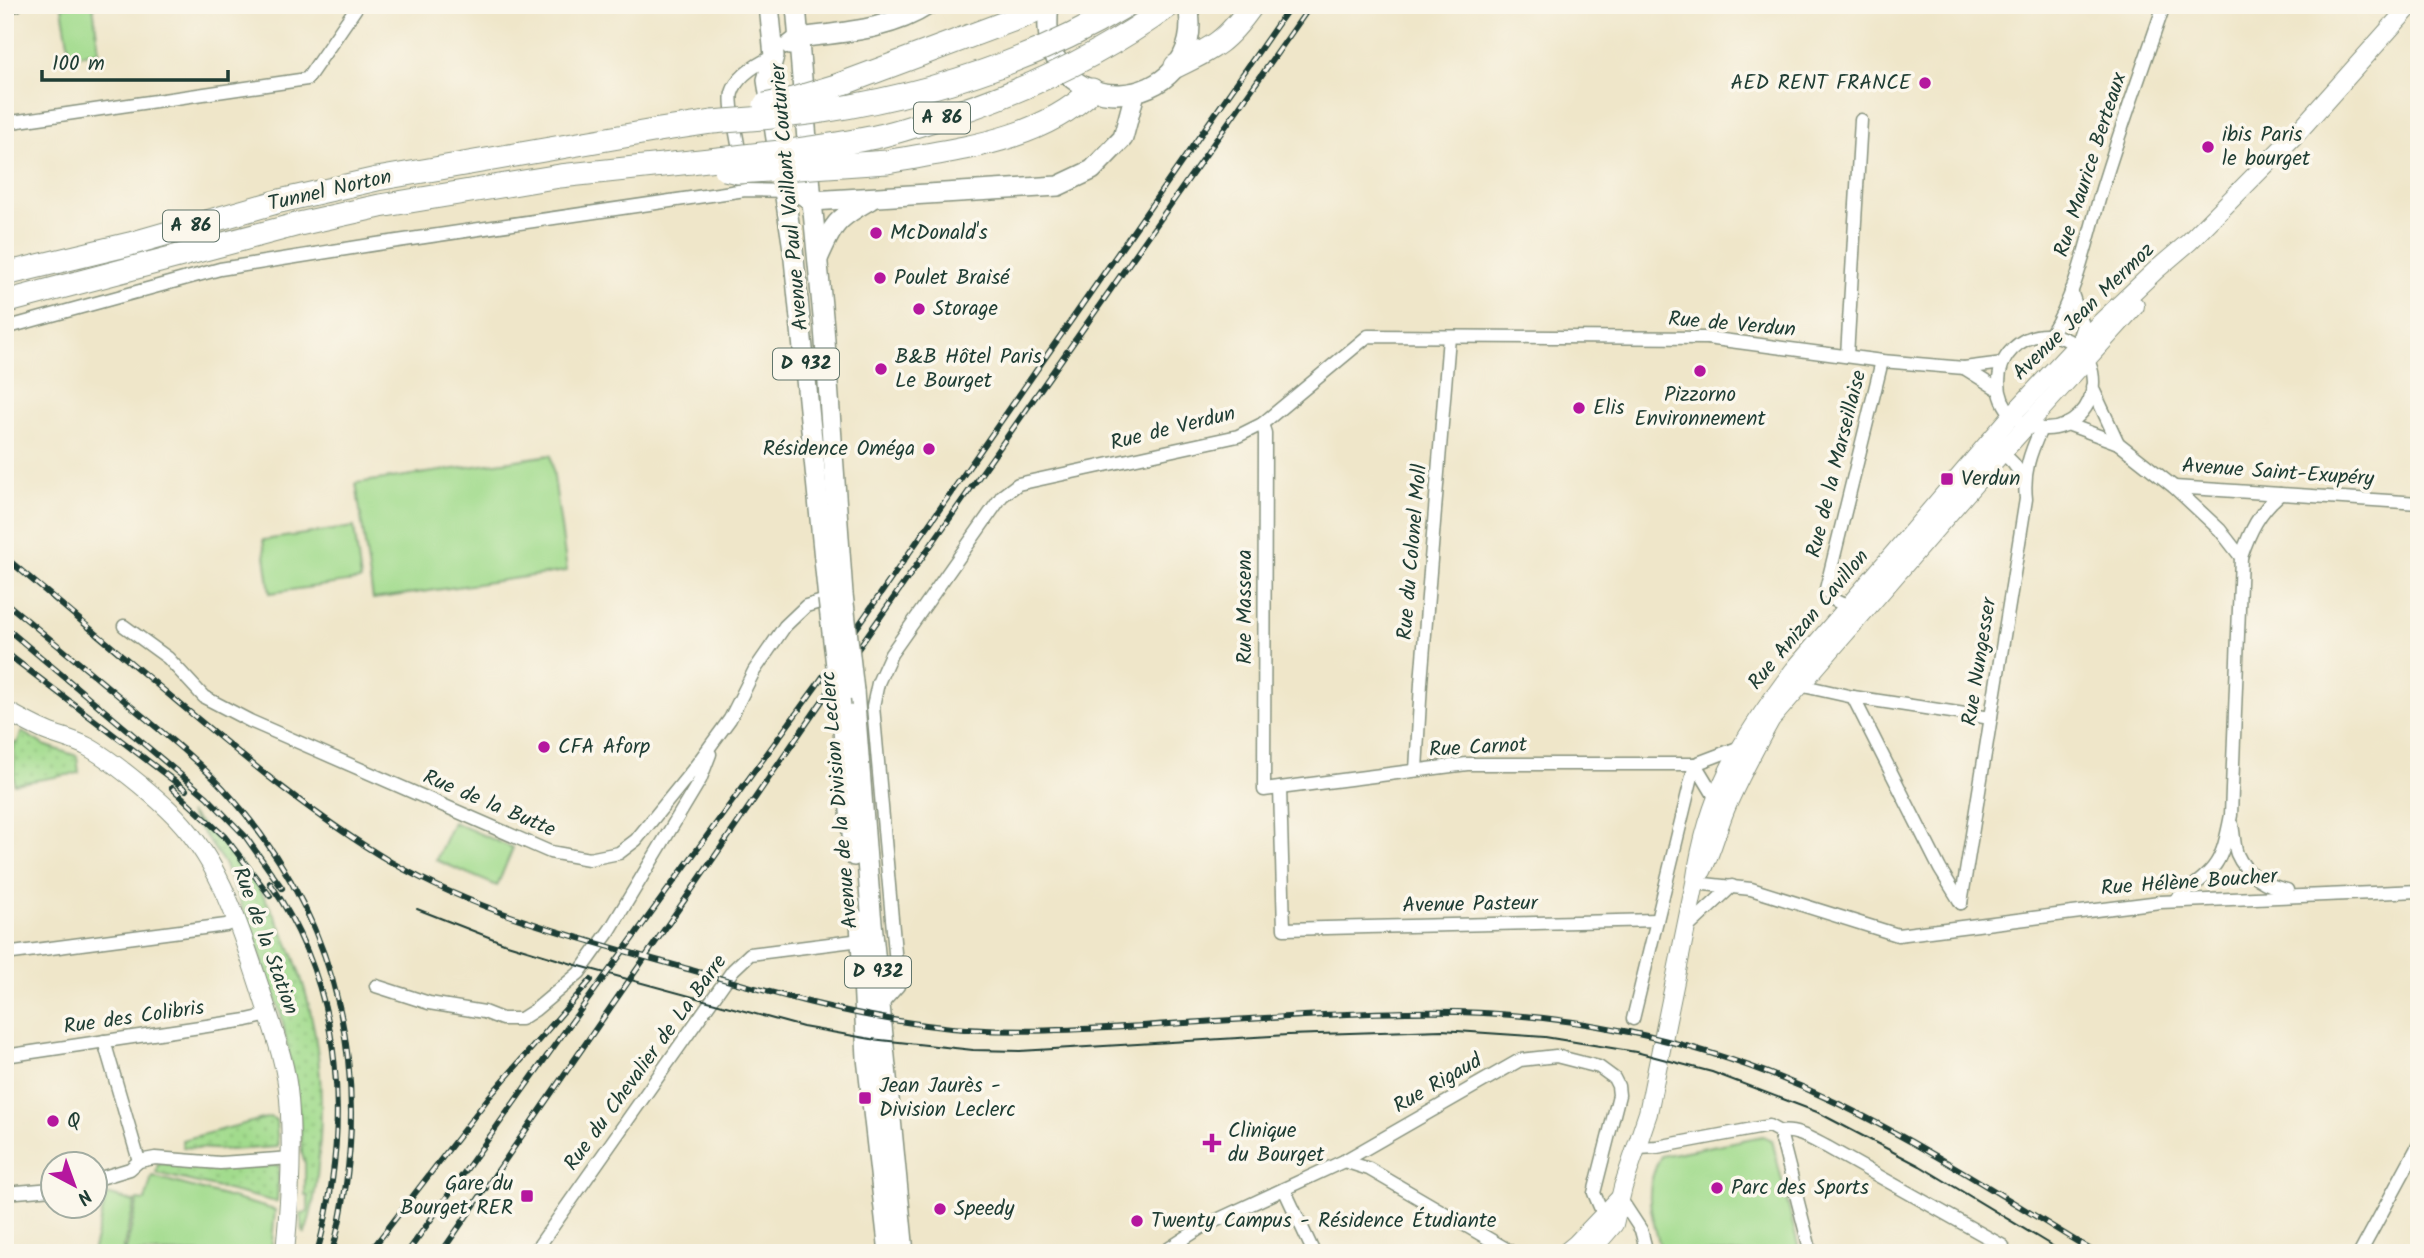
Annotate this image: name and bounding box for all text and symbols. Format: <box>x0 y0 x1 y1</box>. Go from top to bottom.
scale bar <box>42 38 228 82</box>
text: 100 m <box>52 48 105 81</box>
street label: Avenue Paul Vaillant Couturier <box>762 61 818 332</box>
place label: AED RENT FRANCE <box>1730 67 1912 100</box>
street label: Rue Maurice Berteaux <box>2046 68 2137 261</box>
marker: AED RENT FRANCE <box>1917 75 1933 91</box>
road number: A 86 <box>914 102 970 134</box>
place label: ibis Paris le bourget <box>2222 119 2311 176</box>
marker: ibis Paris le bourget <box>2200 139 2216 155</box>
street label: Tunnel Norton <box>265 161 395 221</box>
road number: A 86 <box>163 210 219 242</box>
place label: McDonald's <box>890 217 988 250</box>
marker: McDonald's <box>868 225 884 241</box>
street label: Avenue Jean Mermoz <box>2005 235 2163 389</box>
place label: Poulet Braisé <box>894 262 1010 295</box>
marker: Poulet Braisé <box>872 270 888 286</box>
place label: Storage <box>933 293 999 326</box>
marker: Storage <box>911 301 927 317</box>
street label: Rue de Verdun <box>1667 303 1797 347</box>
place label: B&B Hôtel Paris Le Bourget <box>895 341 1042 398</box>
road number: D 932 <box>773 348 839 380</box>
marker: B&B Hôtel Paris Le Bourget <box>873 361 889 377</box>
marker: Pizzorno Environnement <box>1692 363 1708 379</box>
street label: Rue de la Marseillaise <box>1798 366 1876 561</box>
place label: Pizzorno Environnement <box>1634 379 1766 436</box>
place label: Elis <box>1593 392 1624 425</box>
street label: Rue de Verdun <box>1107 398 1239 460</box>
marker: Elis <box>1571 400 1587 416</box>
place label: Résidence Oméga <box>763 433 915 466</box>
marker: Résidence Oméga <box>921 441 937 457</box>
street label: Avenue Saint-Exupéry <box>2181 450 2375 496</box>
street label: Rue du Colonel Moll <box>1389 463 1437 641</box>
place label: Verdun <box>1961 463 2020 496</box>
marker: Verdun <box>1939 471 1955 487</box>
street label: Rue Anizan Cavillon <box>1740 542 1878 698</box>
street label: Rue Massena <box>1229 549 1262 665</box>
street label: Rue Nungesser <box>1954 594 2007 729</box>
street label: Avenue de la Division Leclerc <box>812 670 868 930</box>
street label: Rue Carnot <box>1428 729 1529 767</box>
place label: CFA Aforp <box>558 731 650 764</box>
marker: CFA Aforp <box>536 739 552 755</box>
street label: Rue de la Butte <box>418 761 561 847</box>
street label: Rue Hélène Boucher <box>2100 860 2279 906</box>
street label: Rue de la Station <box>223 863 307 1019</box>
street label: Avenue Pasteur <box>1402 887 1539 923</box>
street label: Rue du Chevalier de La Barre <box>556 947 736 1178</box>
road number: D 932 <box>845 956 911 988</box>
street label: Rue des Colibris <box>62 992 207 1044</box>
street label: Rue Rigaud <box>1387 1045 1489 1123</box>
place label: Jean Jaurès - Division Leclerc <box>879 1070 1016 1127</box>
marker: Jean Jaurès - Division Leclerc <box>857 1090 873 1106</box>
place label: Q <box>67 1105 80 1138</box>
marker: Q <box>45 1113 61 1129</box>
place label: Clinique du Bourget <box>1228 1115 1325 1172</box>
marker: Clinique du Bourget <box>1202 1133 1222 1153</box>
north arrow <box>38 1150 108 1220</box>
place label: Gare du Bourget RER <box>400 1168 513 1225</box>
place label: Parc des Sports <box>1731 1172 1869 1205</box>
marker: Parc des Sports <box>1709 1180 1725 1196</box>
text: N <box>69 1181 98 1212</box>
marker: Gare du Bourget RER <box>519 1188 535 1204</box>
place label: Speedy <box>954 1193 1015 1226</box>
marker: Speedy <box>932 1201 948 1217</box>
place label: Twenty Campus - Résidence Étudiante <box>1151 1205 1497 1238</box>
marker: Twenty Campus - Résidence Étudiante <box>1129 1213 1145 1229</box>

